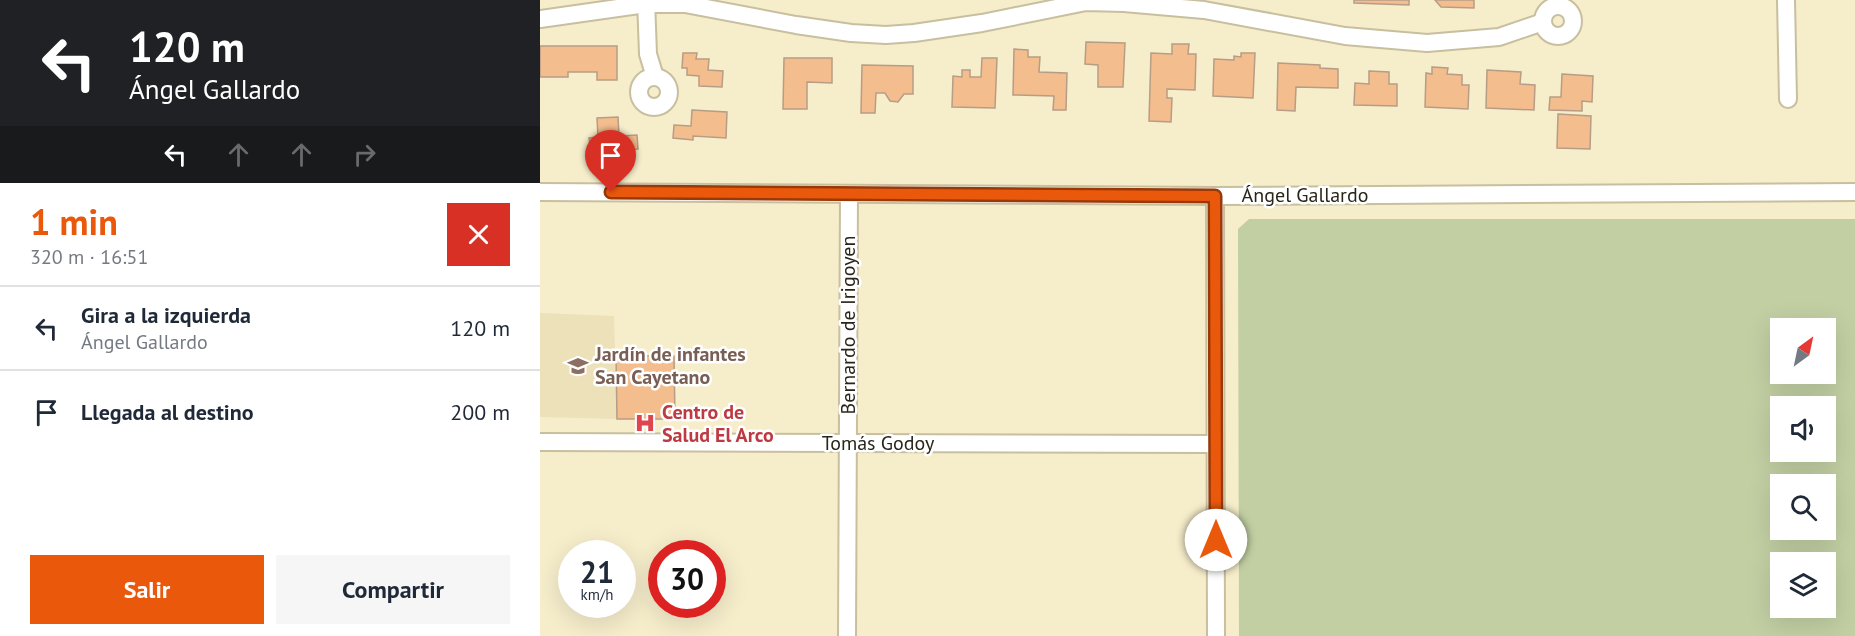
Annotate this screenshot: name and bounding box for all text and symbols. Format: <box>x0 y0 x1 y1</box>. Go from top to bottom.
text: 120 m <box>129 19 245 74</box>
icon: left <box>30 24 108 102</box>
text: Ángel Gallardo <box>129 72 300 106</box>
pin <box>585 130 636 192</box>
icon: left <box>159 138 192 171</box>
icon: ahead <box>222 138 255 171</box>
icon: ahead <box>285 138 318 171</box>
icon: right <box>348 138 381 171</box>
icon: arrive <box>594 139 627 172</box>
street label: Ángel Gallardo <box>1242 182 1368 208</box>
text: 1 min <box>30 198 118 245</box>
button: close <box>447 203 510 266</box>
street label: Bernardo de Irigoyen <box>835 236 861 414</box>
text: 320 m · 16:51 <box>30 244 148 270</box>
text: Gira a la izquierda <box>81 301 251 329</box>
icon: left <box>30 312 63 345</box>
text: 120 m <box>450 314 510 342</box>
north arrow <box>1770 318 1836 384</box>
map controls <box>1770 318 1836 618</box>
text: Ángel Gallardo <box>81 329 208 355</box>
place label: Jardín de infantes San Cayetano <box>594 341 746 390</box>
school or university icon: Jardín de infantes San Cayetano <box>566 354 590 378</box>
icon: arrive <box>30 396 63 429</box>
button: sound <box>1770 396 1836 462</box>
text: Llegada al destino <box>81 398 254 426</box>
text: 200 m <box>450 398 510 426</box>
place label: Centro de Salud El Arco <box>662 399 774 448</box>
hospital icon: Centro de Salud El Arco <box>633 411 657 435</box>
street label: Tomás Godoy <box>822 430 935 456</box>
button: search <box>1770 474 1836 540</box>
position arrow <box>1184 508 1248 572</box>
speed limit sign: 30 <box>648 540 726 618</box>
text: 21 <box>580 552 614 591</box>
button: layers <box>1770 552 1836 618</box>
button: Salir <box>30 555 264 624</box>
button: Compartir <box>276 555 510 624</box>
text: km/h <box>581 585 613 604</box>

